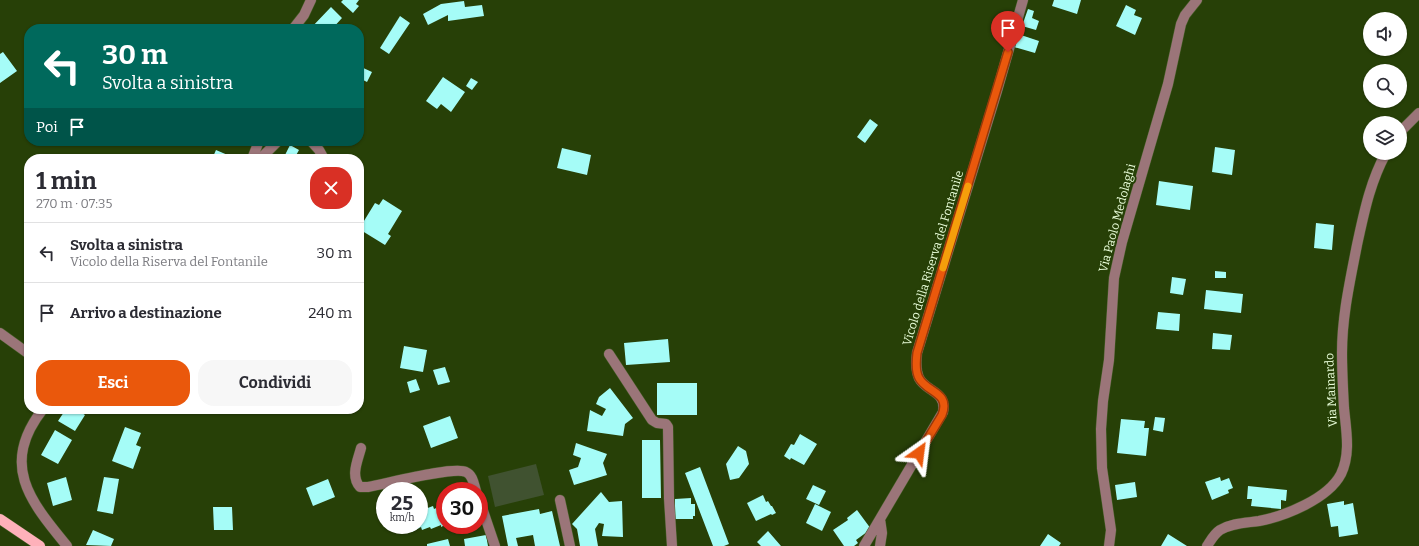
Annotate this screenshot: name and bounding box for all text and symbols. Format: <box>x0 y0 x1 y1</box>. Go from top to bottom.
pin <box>991 11 1025 52</box>
map controls <box>1363 12 1407 160</box>
button: sound <box>1363 12 1407 56</box>
icon: arrive <box>997 17 1019 39</box>
text: 30 m <box>102 38 168 71</box>
icon: left <box>36 40 88 92</box>
button: search <box>1363 64 1407 108</box>
text: Svolta a sinistra <box>102 72 233 94</box>
icon: arrive <box>66 116 88 138</box>
button: layers <box>1363 116 1407 160</box>
text: Poi <box>36 118 58 136</box>
street label: Via Paolo Medolaghi <box>1096 162 1138 274</box>
text: 1 min <box>36 167 97 195</box>
button: close <box>310 167 352 209</box>
street label: Vicolo della Riserva del Fontanile <box>900 169 966 347</box>
text: 270 m · 07:35 <box>36 196 112 211</box>
text: Svolta a sinistra <box>70 236 183 254</box>
icon: left <box>36 242 58 264</box>
text: 30 m <box>317 244 352 262</box>
text: Vicolo della Riserva del Fontanile <box>70 254 268 269</box>
icon: arrive <box>36 302 58 324</box>
text: Arrivo a destinazione <box>70 304 222 322</box>
text: 240 m <box>308 304 352 322</box>
street label: Via Mainardo <box>1322 353 1340 427</box>
button: Esci <box>36 360 190 406</box>
button: Condividi <box>198 360 352 406</box>
position arrow <box>898 432 940 474</box>
speed limit sign: 30 <box>436 482 488 534</box>
text: 25 <box>391 491 413 515</box>
text: km/h <box>390 512 414 524</box>

